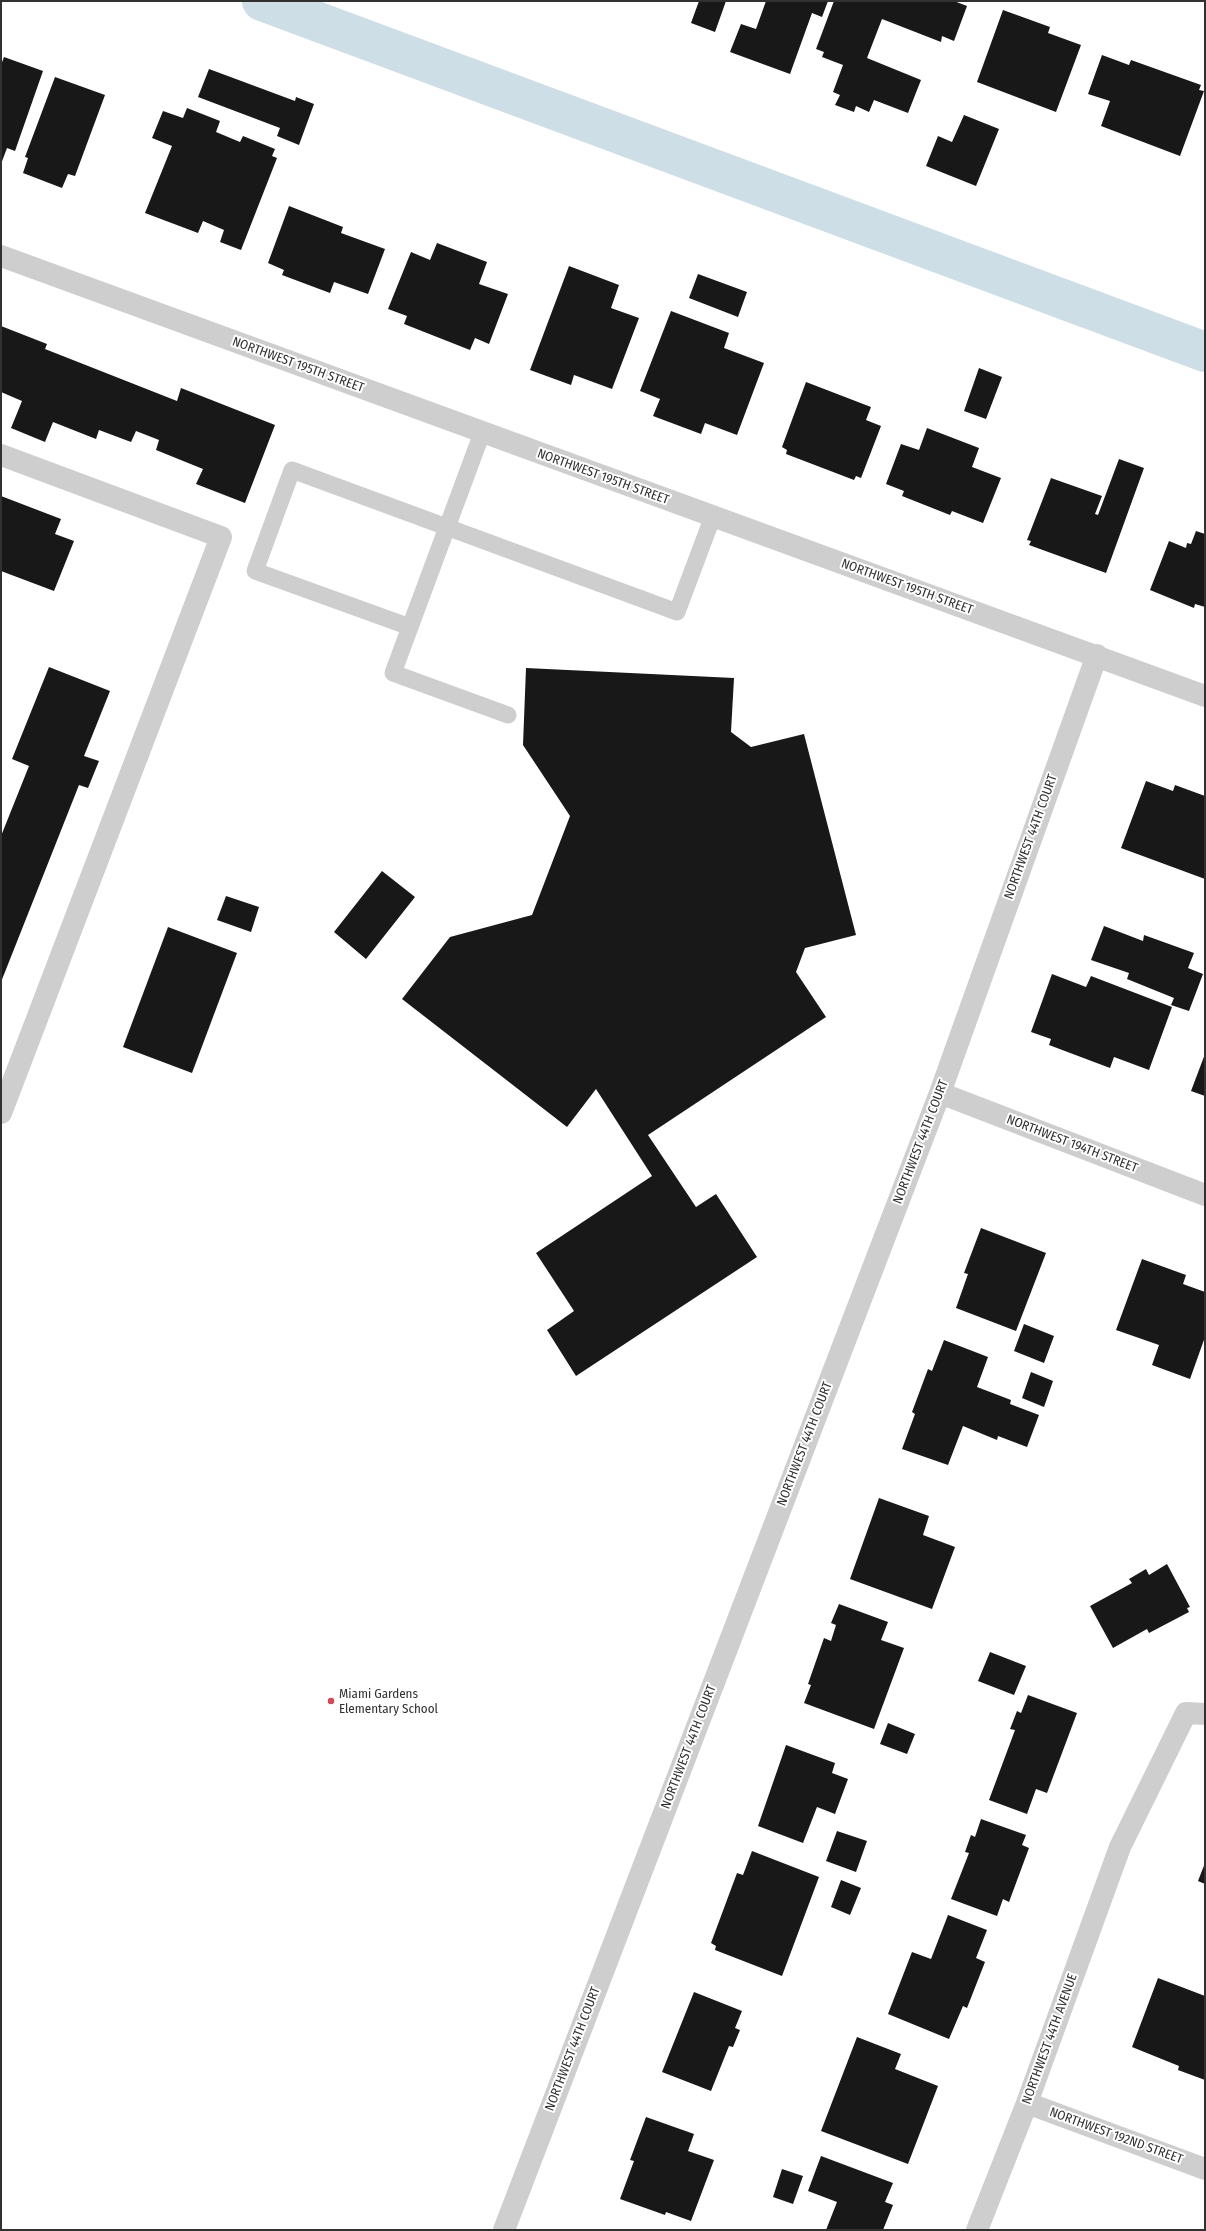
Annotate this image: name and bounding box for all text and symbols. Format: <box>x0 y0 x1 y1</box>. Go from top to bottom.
street label: NORTHWEST 195TH STREET <box>230 334 366 396</box>
street label: NORTHWEST 195TH STREET <box>535 446 671 508</box>
street label: NORTHWEST 195TH STREET <box>839 556 975 618</box>
street label: NORTHWEST 44TH COURT <box>1001 773 1061 901</box>
street label: NORTHWEST 44TH COURT <box>890 1078 952 1206</box>
street label: NORTHWEST 194TH STREET <box>1004 1112 1140 1176</box>
street label: NORTHWEST 44TH COURT <box>774 1380 836 1508</box>
street label: NORTHWEST 44TH COURT <box>658 1683 720 1811</box>
place label: Miami Gardens Elementary School <box>339 1686 438 1717</box>
marker: Miami Gardens Elementary School <box>326 1696 336 1706</box>
street label: NORTHWEST 44TH AVENUE <box>1019 1972 1081 2106</box>
street label: NORTHWEST 44TH COURT <box>542 1985 604 2113</box>
street label: NORTHWEST 192ND STREET <box>1047 2105 1185 2167</box>

